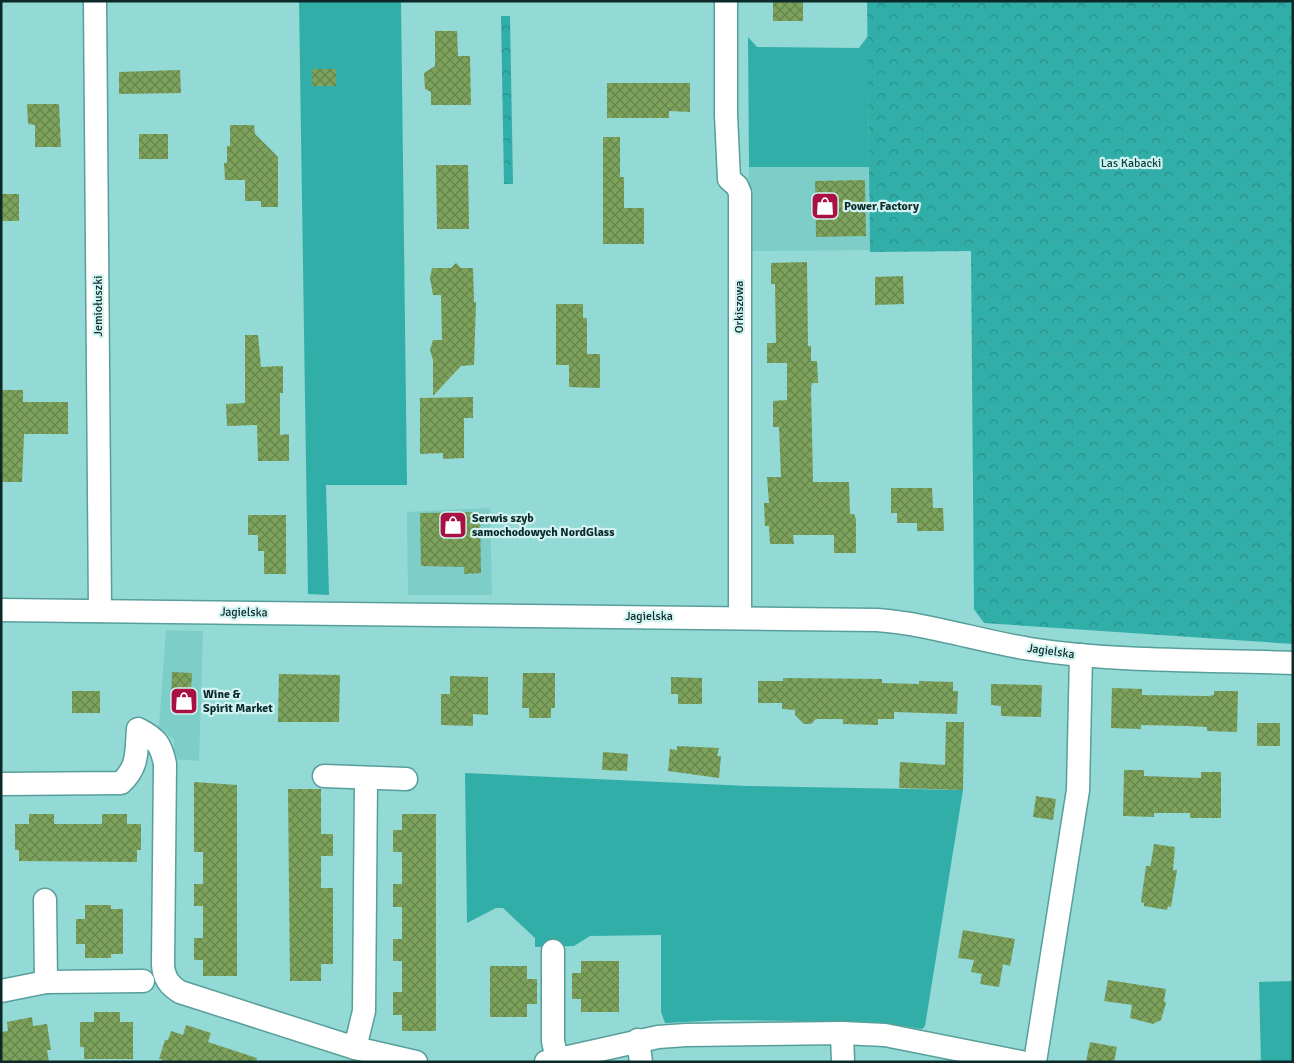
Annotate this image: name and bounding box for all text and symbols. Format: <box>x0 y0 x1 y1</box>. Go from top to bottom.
park label: Las Kabacki <box>1101 156 1161 171</box>
shop icon: Power Factory <box>810 191 840 221</box>
place label: Power Factory <box>844 199 919 214</box>
street label: Jemiołuszki <box>91 276 106 336</box>
street label: Orkiszowa <box>732 281 747 333</box>
shop icon: Serwis szyb samochodowych NordGlass <box>438 510 468 540</box>
place label: Serwis szyb samochodowych NordGlass <box>472 511 615 540</box>
street label: Jagielska <box>220 605 268 620</box>
street label: Jagielska <box>625 609 673 624</box>
street label: Jagielska <box>1026 641 1076 662</box>
shop icon: Wine & Spirit Market <box>169 686 199 716</box>
place label: Wine & Spirit Market <box>203 687 273 716</box>

